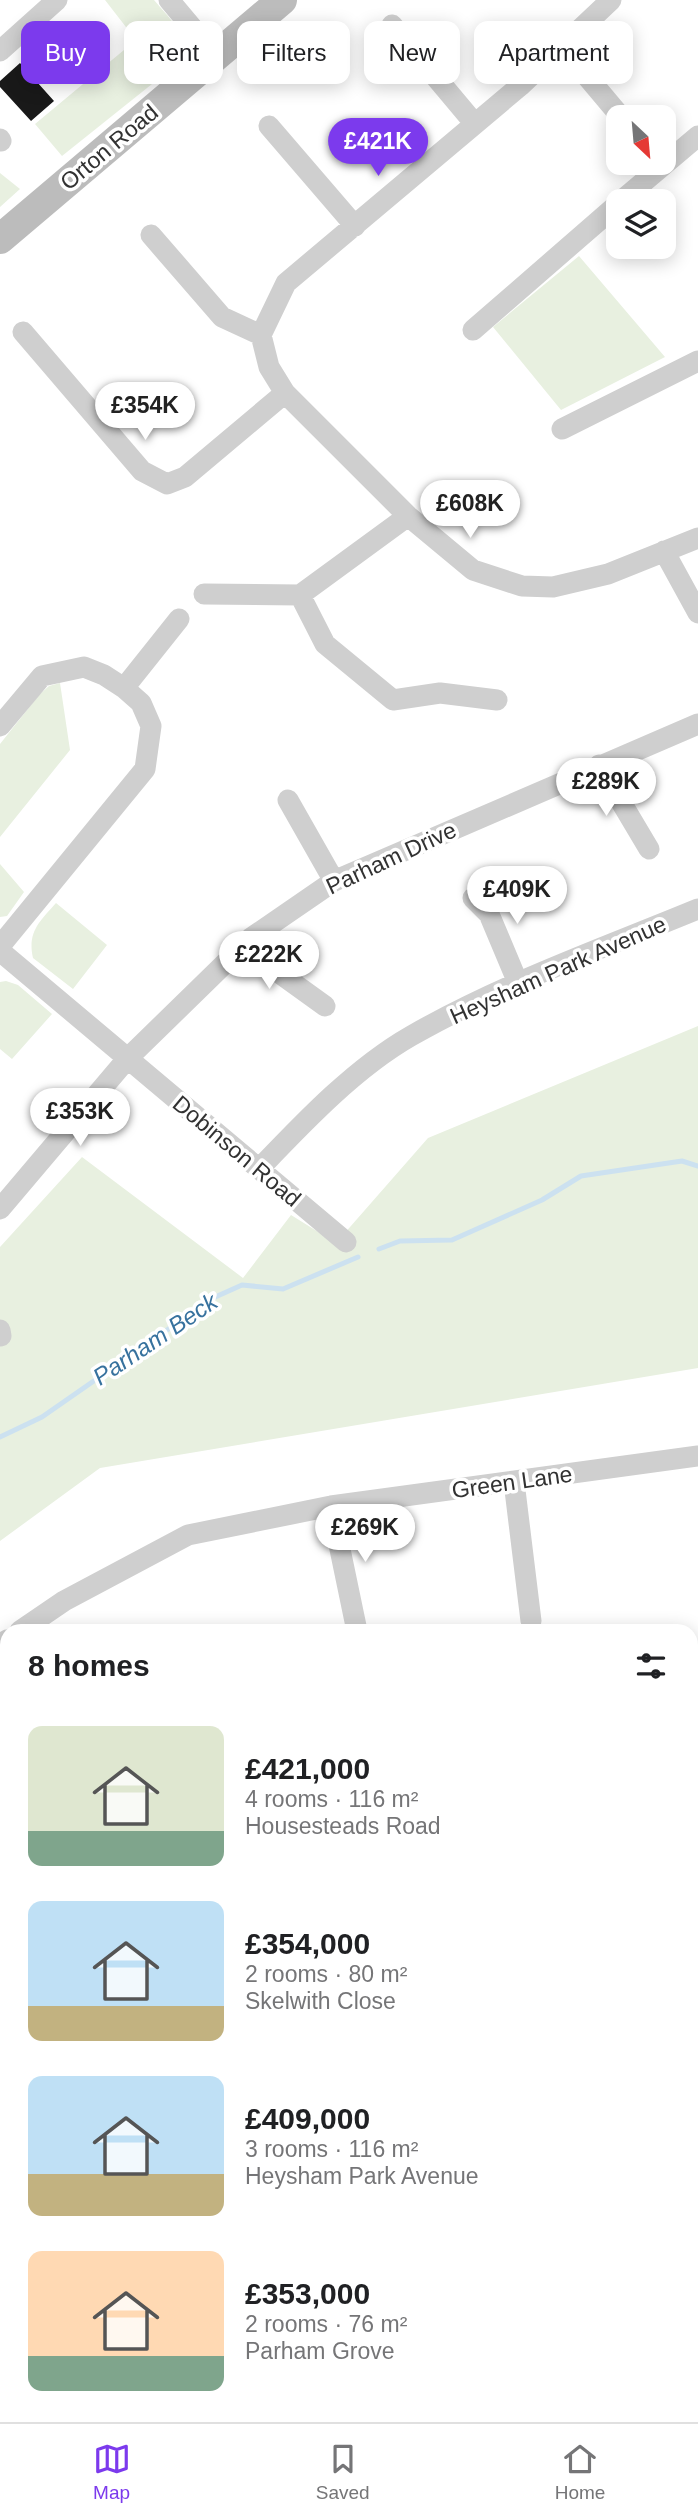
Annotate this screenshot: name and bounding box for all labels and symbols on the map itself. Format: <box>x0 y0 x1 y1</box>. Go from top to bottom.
street label: Orton Road <box>55 99 163 195</box>
north arrow <box>606 105 676 175</box>
pin: £421K <box>329 118 427 178</box>
pin: £354K <box>96 382 194 442</box>
pin: £608K <box>421 480 519 540</box>
pin: £289K <box>557 758 655 818</box>
street label: Parham Drive <box>322 817 460 899</box>
pin: £409K <box>468 866 566 926</box>
street label: Heysham Park Avenue <box>446 911 670 1029</box>
pin: £222K <box>220 932 318 991</box>
pin: £353K <box>31 1088 129 1148</box>
street label: Dobinson Road <box>168 1090 306 1212</box>
water label: Parham Beck <box>88 1286 224 1390</box>
street label: Green Lane <box>450 1461 574 1503</box>
pin: £269K <box>316 1504 414 1564</box>

